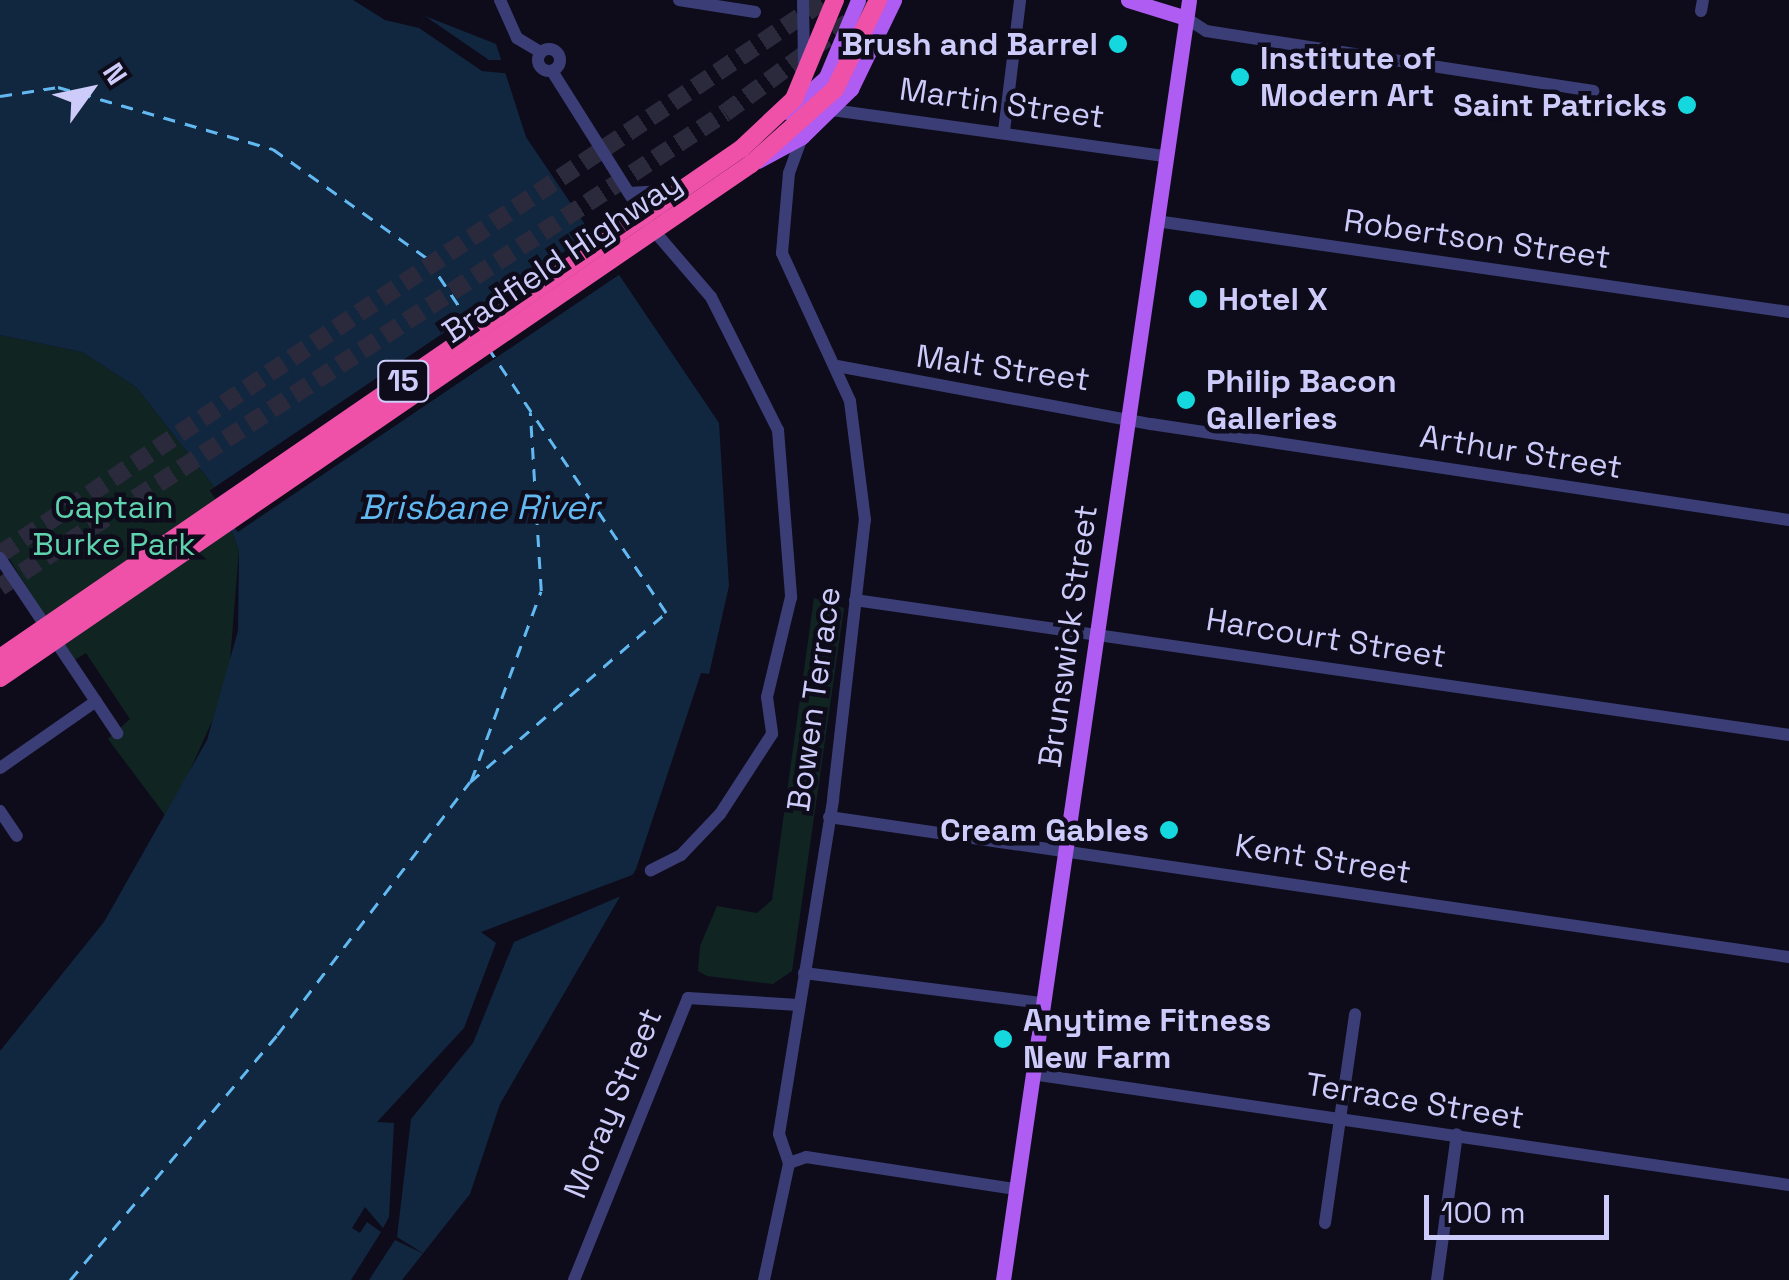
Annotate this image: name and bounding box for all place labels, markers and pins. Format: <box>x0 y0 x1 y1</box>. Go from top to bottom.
place label: Brush and Barrel <box>842 25 1098 63</box>
marker: Brush and Barrel <box>1107 33 1129 55</box>
place label: Institute of Modern Art <box>1260 40 1436 115</box>
marker: Institute of Modern Art <box>1229 66 1251 88</box>
place label: Saint Patricks <box>1453 86 1667 124</box>
marker: Saint Patricks <box>1676 94 1698 116</box>
place label: Hotel X <box>1218 280 1328 318</box>
marker: Hotel X <box>1187 288 1209 310</box>
place label: Philip Bacon Galleries <box>1206 363 1397 438</box>
marker: Philip Bacon Galleries <box>1175 389 1197 411</box>
place label: Cream Gables <box>940 811 1149 849</box>
marker: Cream Gables <box>1158 819 1180 841</box>
place label: Anytime Fitness New Farm <box>1023 1002 1271 1077</box>
marker: Anytime Fitness New Farm <box>992 1028 1014 1050</box>

